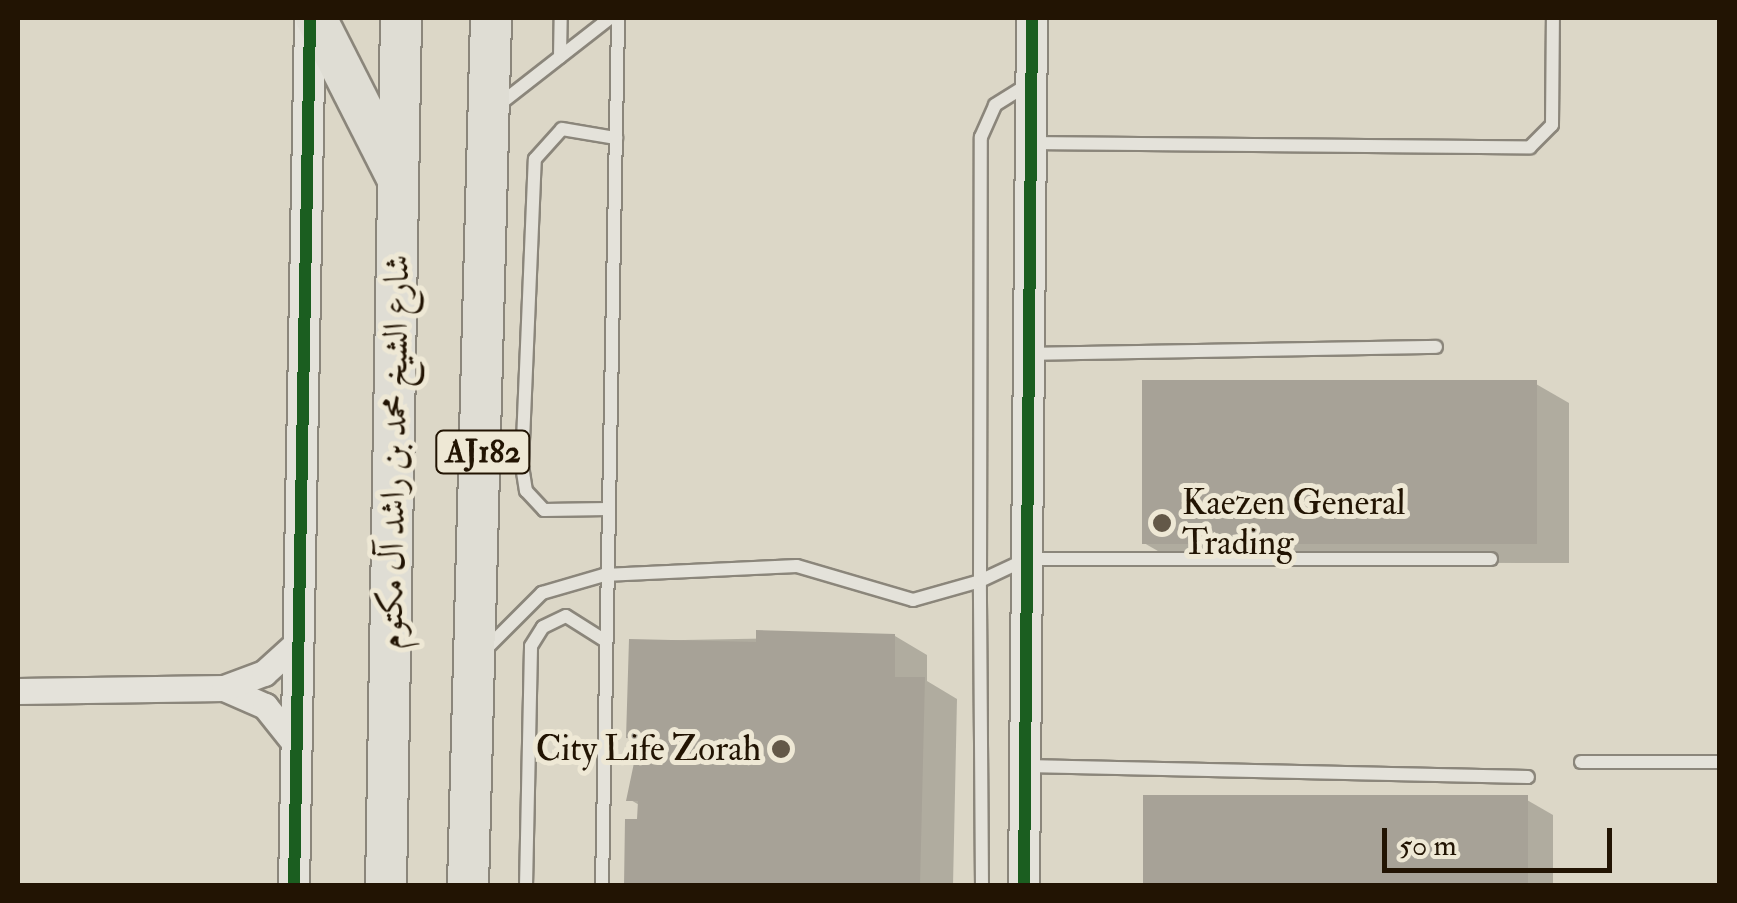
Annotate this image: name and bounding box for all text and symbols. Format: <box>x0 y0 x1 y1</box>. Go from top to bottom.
street label: شارع الشيخ محمد بن راشد آل مكتوم <box>370 254 418 650</box>
road number: AJ182 <box>433 425 533 479</box>
place label: Kaezen General Trading <box>1182 482 1406 564</box>
marker: Kaezen General Trading <box>1151 512 1173 534</box>
place label: City Life Zorah <box>536 728 761 770</box>
marker: City Life Zorah <box>770 738 792 760</box>
scale bar <box>1387 808 1617 870</box>
text: 50 m <box>1399 827 1457 864</box>

